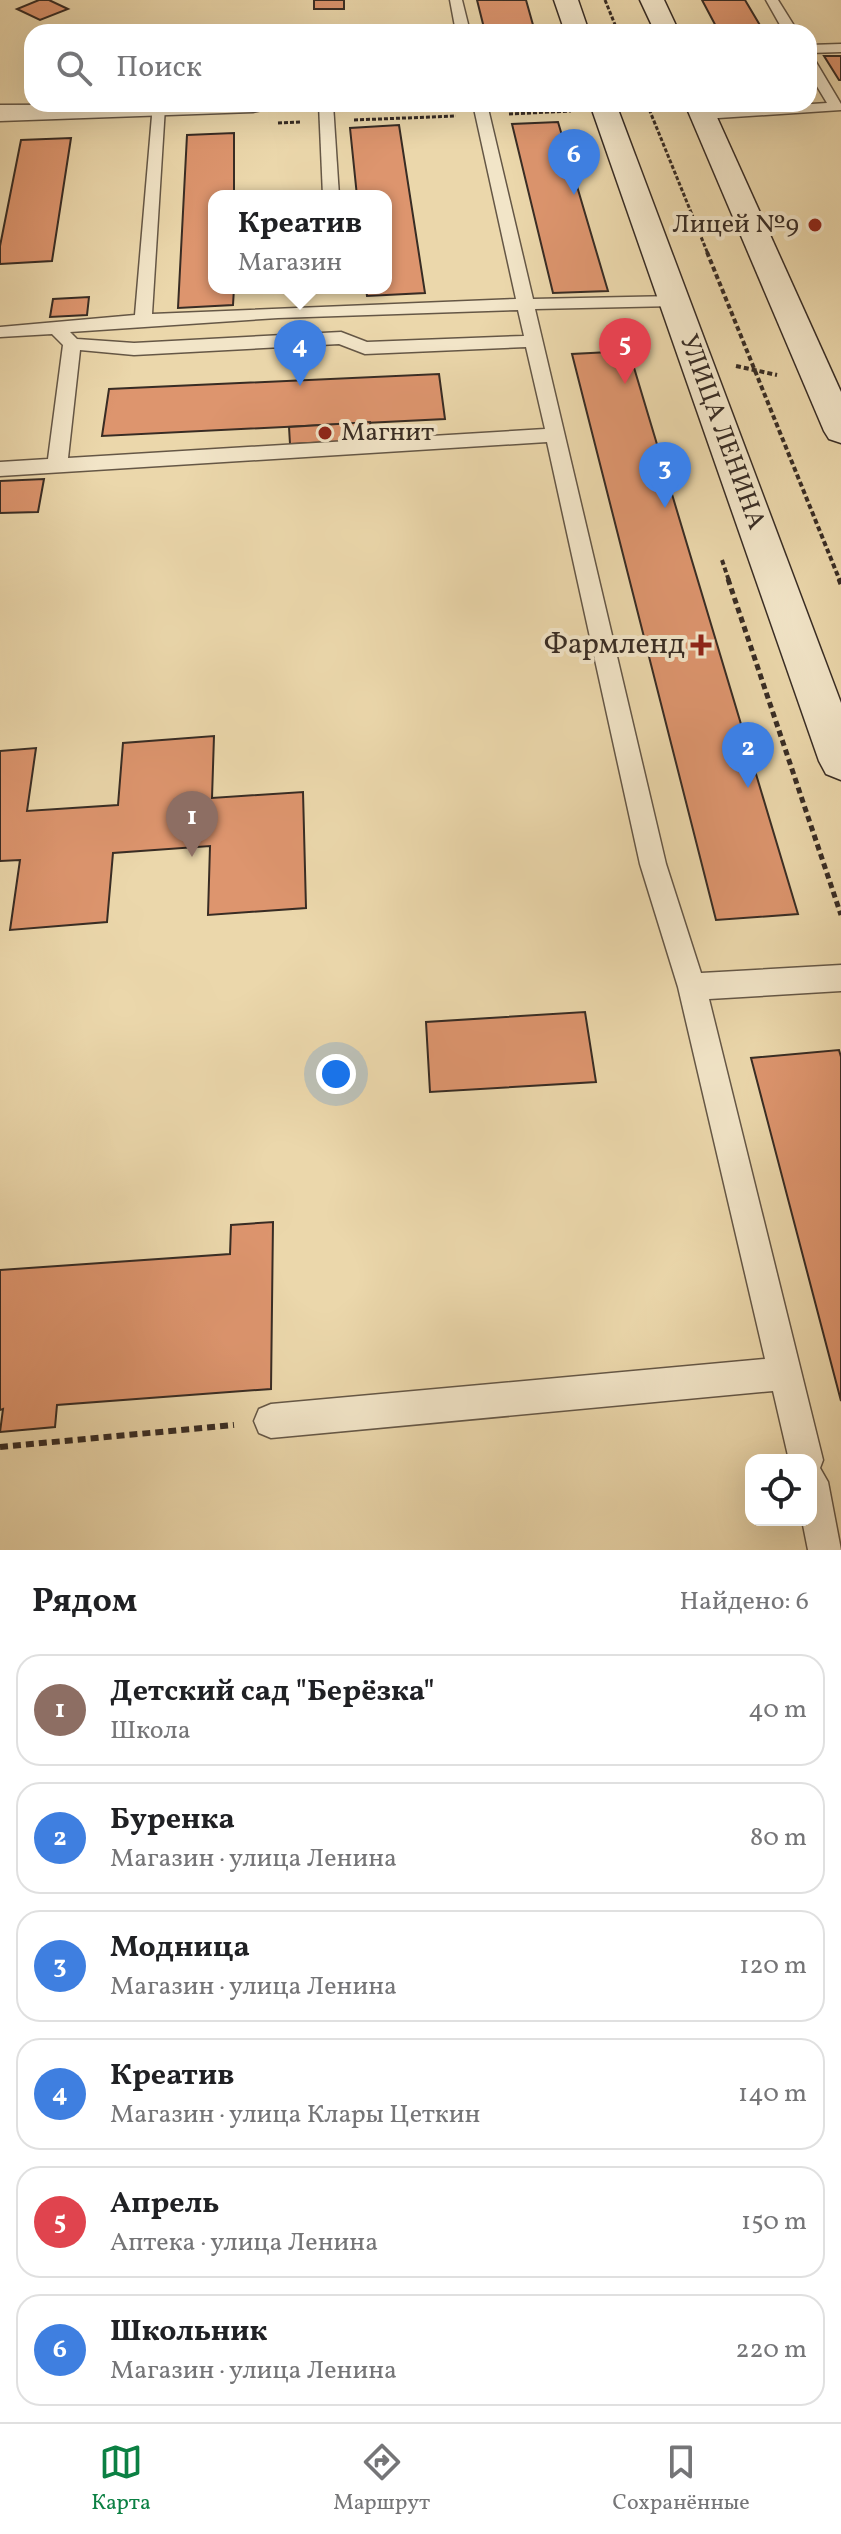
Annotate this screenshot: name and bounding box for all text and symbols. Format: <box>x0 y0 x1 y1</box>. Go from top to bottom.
search box <box>24 24 817 112</box>
icon: search <box>52 46 96 90</box>
text: Поиск <box>116 47 202 89</box>
pin: 6 <box>548 129 600 195</box>
popup <box>208 190 392 294</box>
text: Креатив <box>238 203 362 245</box>
place label: Лицей №9 <box>672 207 799 243</box>
marker: Лицей №9 <box>806 216 824 234</box>
text: Магазин <box>238 245 342 281</box>
pin: 5 <box>599 318 651 384</box>
pin: 4 <box>274 320 326 386</box>
street label: УЛИЦА ЛЕНИНА <box>670 329 774 535</box>
place label: Магнит <box>341 415 434 451</box>
marker: Магнит <box>316 424 334 442</box>
pin: 3 <box>639 442 691 508</box>
place label: Фармленд <box>544 624 685 666</box>
marker: Фармленд <box>692 636 710 654</box>
pin: 2 <box>722 722 774 788</box>
pin: 1 <box>166 791 218 857</box>
your location <box>316 1054 356 1094</box>
map controls <box>745 1454 817 1526</box>
button: locate <box>745 1454 817 1526</box>
text: Рядом <box>32 1579 137 1626</box>
text: Найдено: 6 <box>679 1584 809 1620</box>
text: Детский сад "Берёзка" <box>110 1671 435 1713</box>
text: 1 <box>55 1692 65 1728</box>
text: 40 m <box>748 1692 807 1728</box>
text: Школа <box>110 1713 191 1749</box>
text: Буренка <box>110 1799 235 1841</box>
text: 2 <box>53 1820 67 1856</box>
text: 80 m <box>750 1820 807 1856</box>
text: Магазин · улица Ленина <box>110 1841 397 1877</box>
text: Модница <box>110 1927 250 1969</box>
text: 3 <box>53 1948 67 1984</box>
text: 120 m <box>739 1948 807 1984</box>
text: Магазин · улица Ленина <box>110 1969 397 2005</box>
text: Креатив <box>110 2055 234 2097</box>
text: 4 <box>52 2076 68 2112</box>
text: 140 m <box>738 2076 807 2112</box>
text: Магазин · улица Клары Цеткин <box>110 2097 480 2133</box>
text: Апрель <box>110 2183 219 2225</box>
text: 5 <box>54 2204 66 2240</box>
text: 150 m <box>741 2204 807 2240</box>
text: Аптека · улица Ленина <box>110 2225 378 2261</box>
text: Школьник <box>110 2311 267 2353</box>
text: 6 <box>53 2332 67 2368</box>
text: 220 m <box>735 2332 807 2368</box>
text: Магазин · улица Ленина <box>110 2353 397 2389</box>
tab: Карта <box>91 2440 151 2519</box>
tab: Маршрут <box>333 2440 430 2519</box>
tab: Сохранённые <box>613 2440 750 2519</box>

